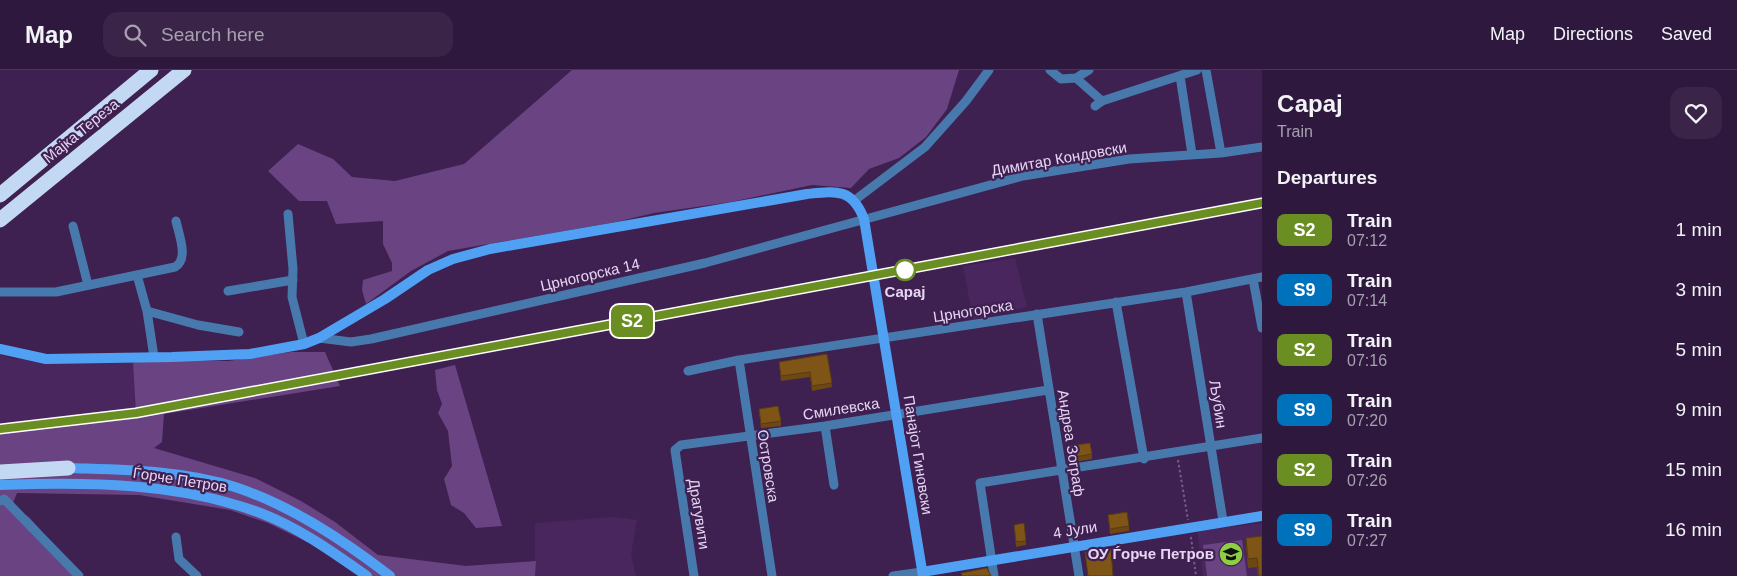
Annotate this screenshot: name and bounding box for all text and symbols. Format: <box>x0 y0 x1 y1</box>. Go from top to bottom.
search box <box>103 12 453 57</box>
text: Map <box>25 21 73 48</box>
icon: search <box>121 21 149 49</box>
text: Search here <box>161 24 265 45</box>
text: Map <box>1490 24 1525 44</box>
text: Directions <box>1553 24 1633 44</box>
text: Saved <box>1661 24 1712 44</box>
button: heart <box>1670 87 1722 139</box>
text: Сарај <box>1277 90 1343 117</box>
street label: Мајка Тереза <box>40 95 122 166</box>
text: Train <box>1277 123 1313 140</box>
street label: Димитар Кондовски <box>990 138 1128 179</box>
text: Departures <box>1277 167 1377 188</box>
text: Train <box>1347 210 1392 231</box>
text: 1 min <box>1676 219 1722 240</box>
text: S2 <box>1293 220 1316 240</box>
text: 07:12 <box>1347 232 1387 249</box>
street label: Црногорска 14 <box>539 255 641 294</box>
marker: Сарај <box>894 259 916 281</box>
text: Train <box>1347 270 1392 291</box>
text: 3 min <box>1676 279 1722 300</box>
text: S9 <box>1293 280 1316 300</box>
place label: Сарај <box>884 283 926 300</box>
text: 07:14 <box>1347 292 1387 309</box>
street label: Црногорска <box>932 296 1015 325</box>
line badge: S2 <box>610 305 654 337</box>
text: S2 <box>621 311 643 331</box>
text: Train <box>1347 330 1392 351</box>
text: 5 min <box>1676 339 1722 360</box>
text: S2 <box>1293 340 1316 360</box>
text: 07:16 <box>1347 352 1387 369</box>
street label: Љубин <box>1206 379 1231 429</box>
street label: Андреа Зограф <box>1055 388 1088 498</box>
text: Train <box>1347 390 1392 411</box>
street label: Смилевска <box>801 394 881 423</box>
street label: Панајот Гиновски <box>901 394 936 516</box>
text: 9 min <box>1676 399 1722 420</box>
text: S9 <box>1293 400 1316 420</box>
text: 07:20 <box>1347 412 1387 429</box>
street label: Островска <box>754 428 783 504</box>
text: Train <box>1347 450 1392 471</box>
text: 15 min <box>1665 459 1722 480</box>
text: S2 <box>1293 460 1316 480</box>
street label: Ѓорче Петров <box>132 464 228 495</box>
text: 07:26 <box>1347 472 1387 489</box>
street label: Драгувити <box>686 477 713 551</box>
text: Train <box>1347 510 1392 531</box>
street label: 4 Јули <box>1052 518 1098 541</box>
text: 16 min <box>1665 519 1722 540</box>
text: S9 <box>1293 520 1316 540</box>
text: 07:27 <box>1347 532 1387 549</box>
school or university icon: ОУ Ѓорче Петров <box>1218 541 1244 567</box>
place label: ОУ Ѓорче Петров <box>1088 545 1214 562</box>

